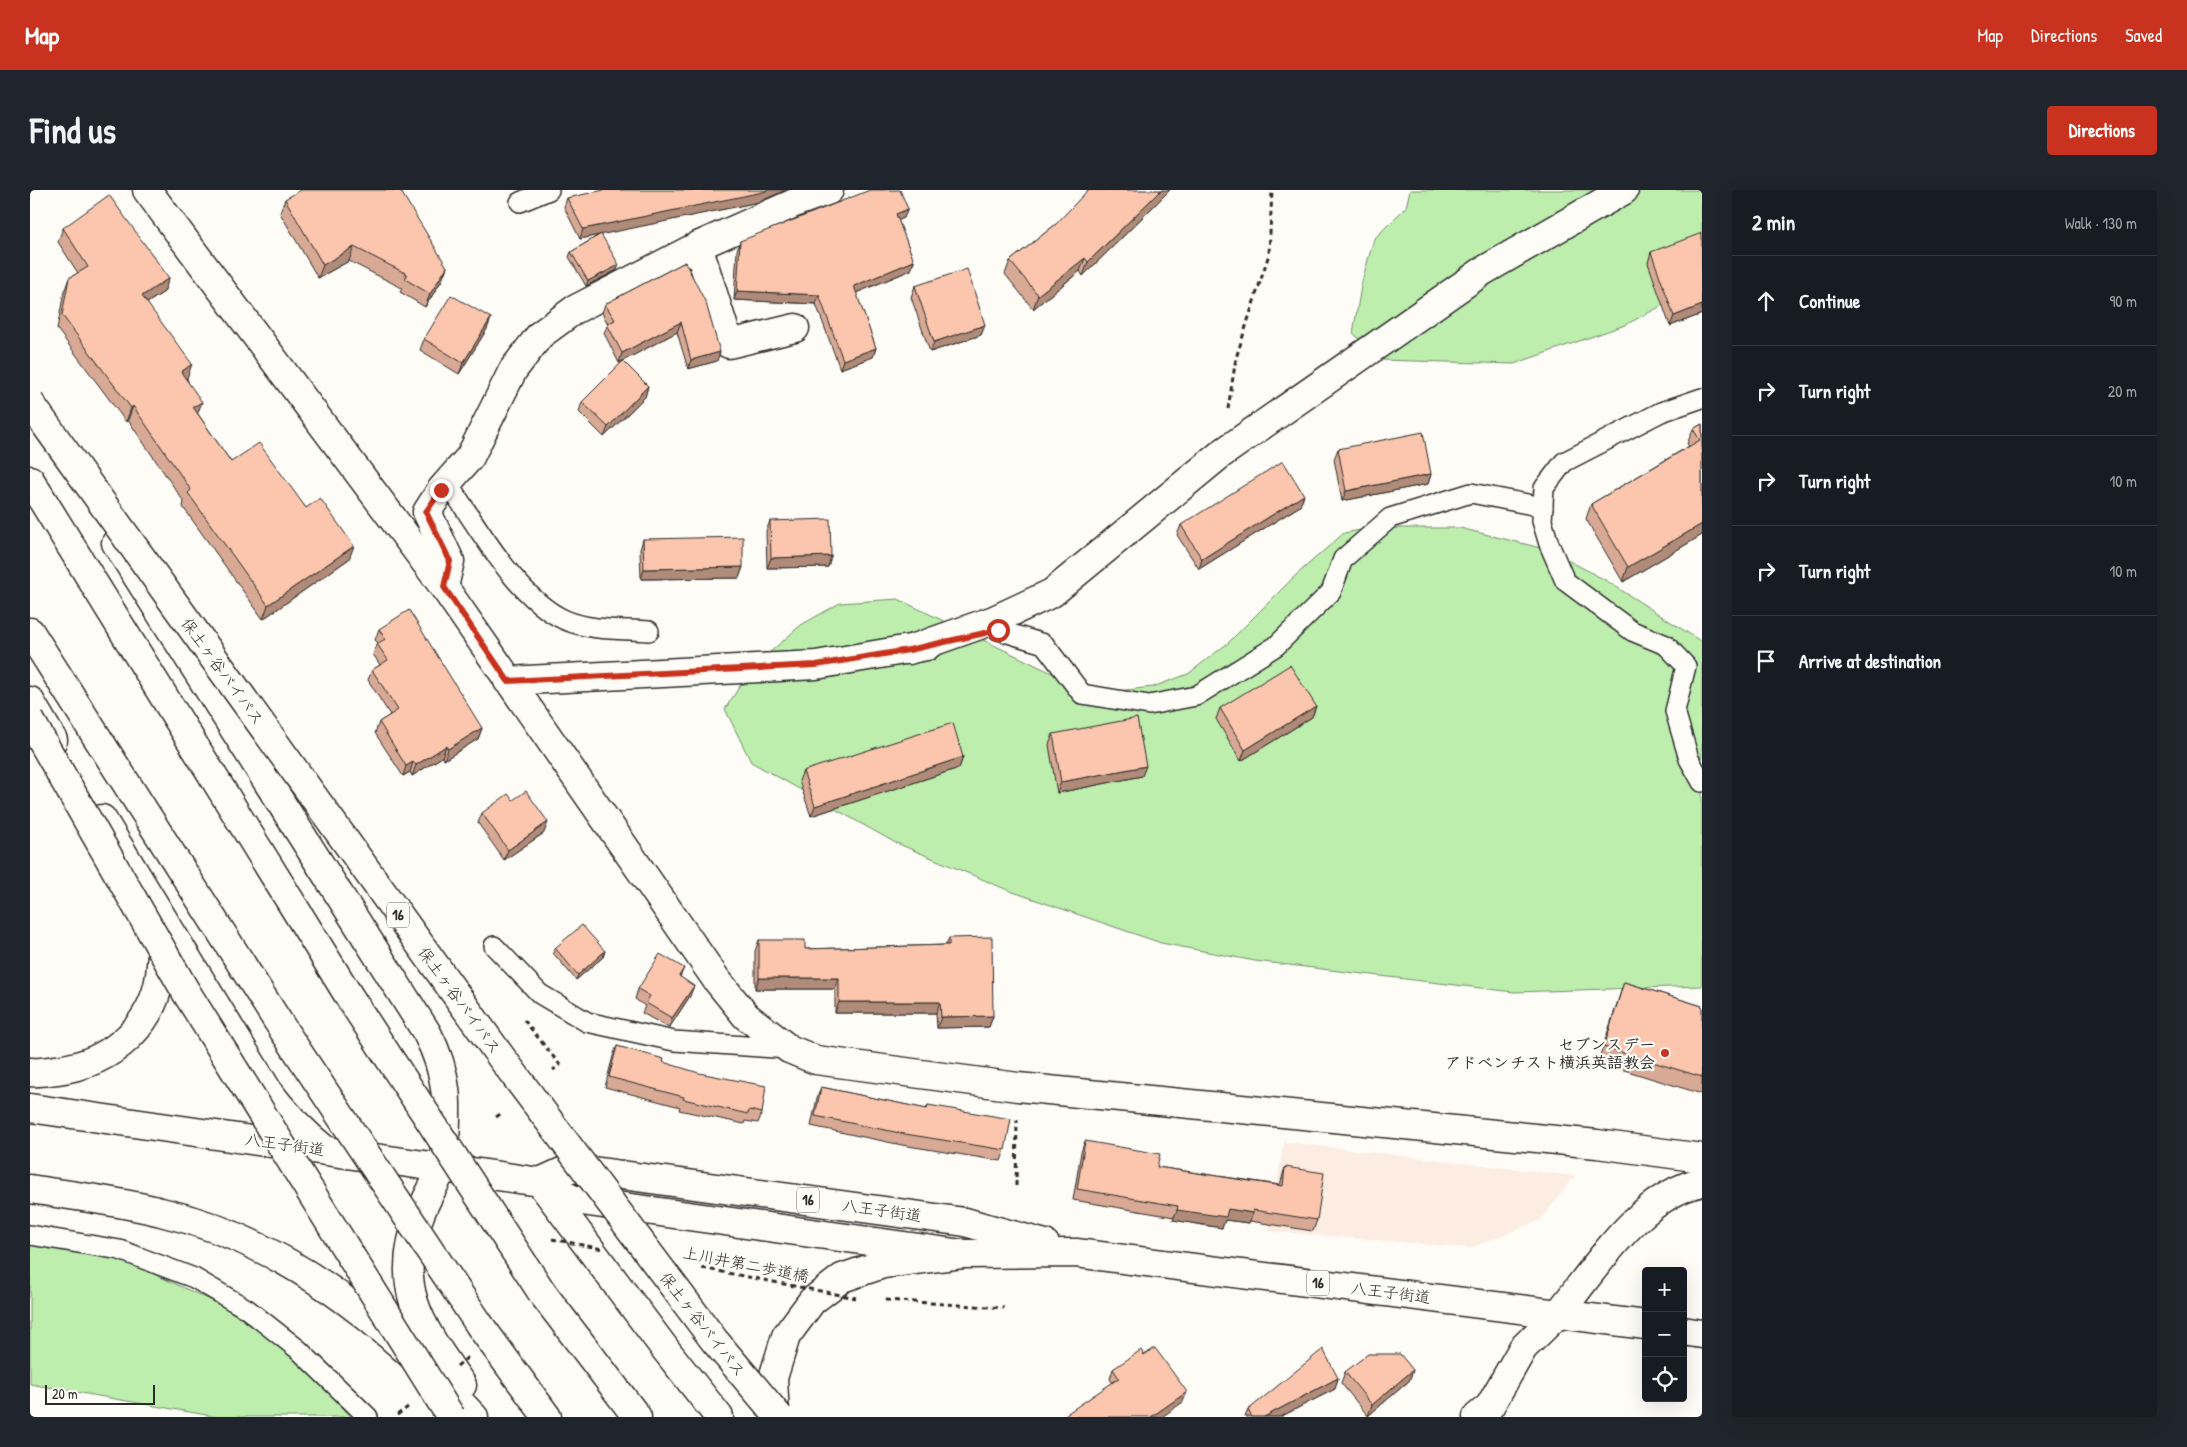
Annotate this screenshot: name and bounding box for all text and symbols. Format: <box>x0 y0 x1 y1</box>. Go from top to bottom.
text: Map <box>25 19 59 51</box>
text: Map <box>1978 23 2003 48</box>
text: Directions <box>2031 23 2097 48</box>
text: Saved <box>2125 23 2162 48</box>
button: Directions <box>2047 106 2157 155</box>
text: Find us <box>30 107 116 154</box>
text: 2 min <box>1752 208 1795 237</box>
text: Walk · 130 m <box>2065 212 2137 234</box>
icon: ahead <box>1752 287 1780 315</box>
text: Continue <box>1799 288 1860 314</box>
text: 90 m <box>2109 290 2137 312</box>
icon: right <box>1752 377 1780 405</box>
text: Turn right <box>1799 378 1870 404</box>
text: 20 m <box>2108 380 2137 402</box>
icon: right <box>1752 467 1780 495</box>
text: Turn right <box>1799 468 1870 494</box>
text: 10 m <box>2109 470 2137 492</box>
route end <box>430 479 453 502</box>
icon: right <box>1752 557 1780 585</box>
text: Turn right <box>1799 558 1870 584</box>
text: 10 m <box>2109 560 2137 582</box>
street label: 保土ヶ谷バイパス <box>177 613 269 729</box>
route start <box>987 619 1010 642</box>
icon: arrive <box>1752 647 1780 675</box>
text: Arrive at destination <box>1799 648 1941 674</box>
road number: 16 <box>387 902 409 928</box>
street label: 保土ヶ谷バイパス <box>414 942 506 1058</box>
place label: セブンスデー アドベンチスト横浜英語教会 <box>1445 1033 1655 1073</box>
marker: セブンスデー アドベンチスト横浜英語教会 <box>1659 1047 1671 1059</box>
street label: 八王子街道 <box>244 1128 326 1160</box>
road number: 16 <box>797 1188 819 1212</box>
street label: 八王子街道 <box>841 1194 923 1226</box>
street label: 上川井第二歩道橋 <box>681 1241 811 1287</box>
street label: 保土ヶ谷バイパス <box>655 1267 751 1381</box>
map controls <box>1642 1267 1687 1402</box>
button: + <box>1642 1267 1687 1312</box>
road number: 16 <box>1307 1270 1329 1296</box>
street label: 八王子街道 <box>1350 1276 1432 1308</box>
button: − <box>1642 1312 1687 1357</box>
button: locate <box>1642 1357 1687 1402</box>
scale bar <box>45 1382 155 1405</box>
text: 20 m <box>52 1384 78 1403</box>

